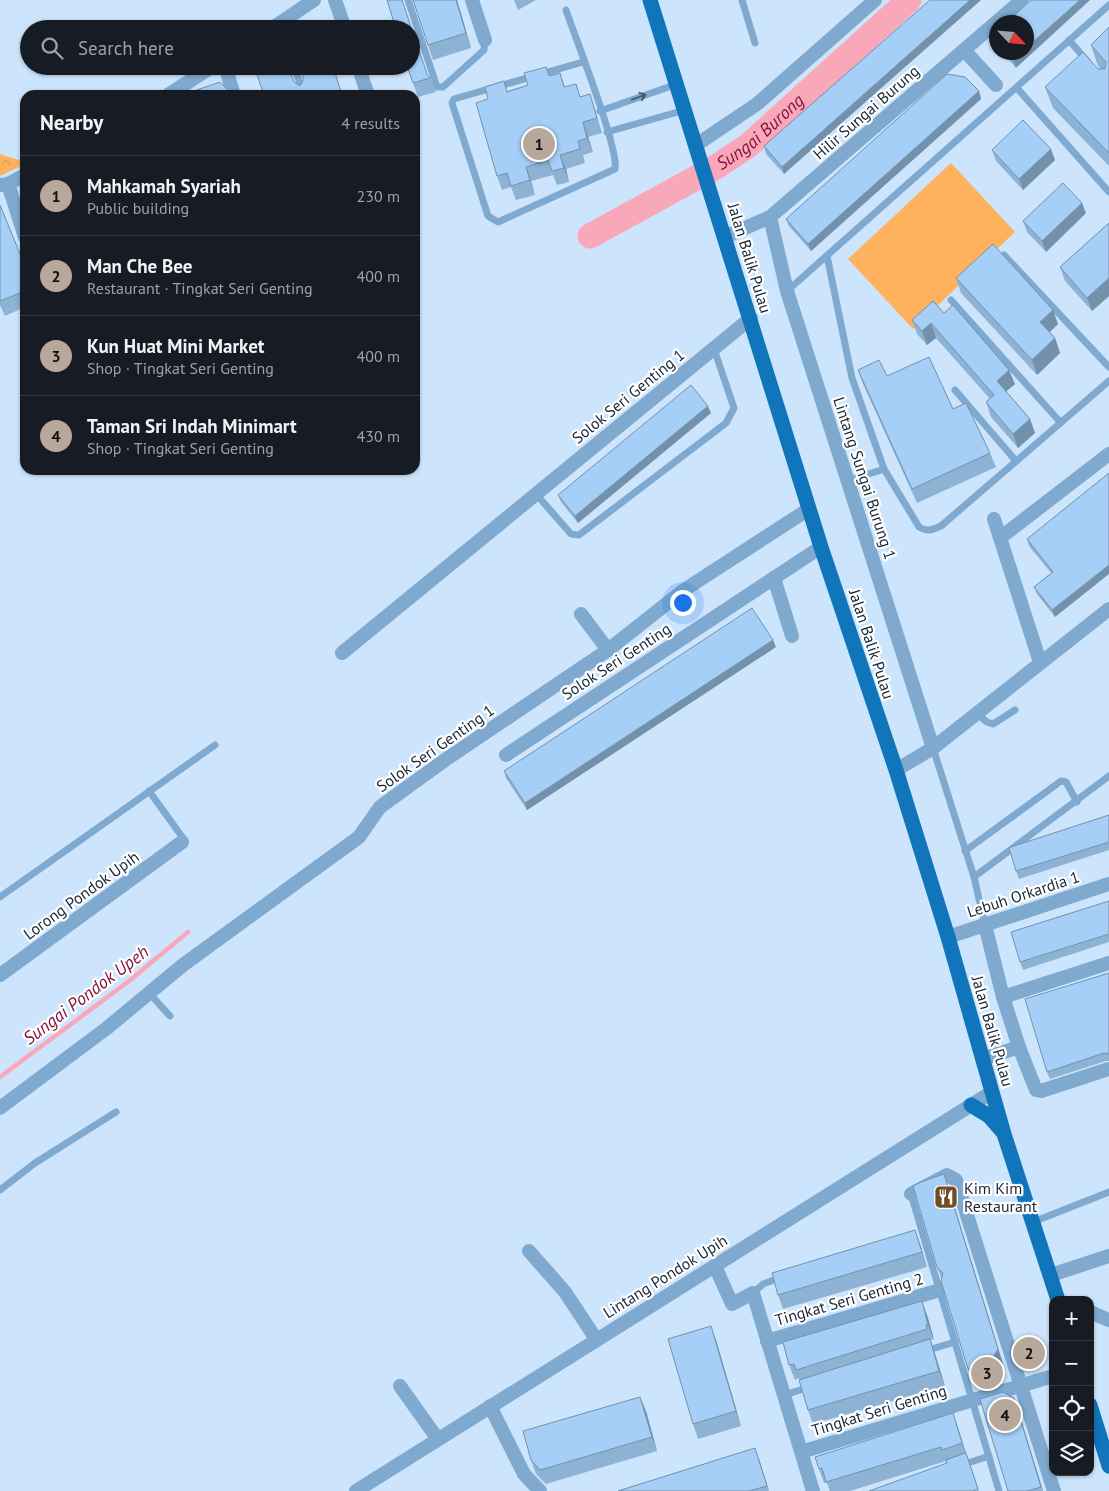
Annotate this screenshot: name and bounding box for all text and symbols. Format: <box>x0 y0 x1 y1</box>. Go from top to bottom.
north arrow <box>989 15 1034 60</box>
search box <box>20 20 420 75</box>
icon: search <box>38 34 66 62</box>
text: Search here <box>78 36 174 60</box>
street label: Hilir Sungai Burung <box>809 60 923 164</box>
water label: Sungai Burong <box>711 89 809 175</box>
one-way arrow <box>630 92 646 101</box>
text: Nearby <box>40 109 103 136</box>
text: 4 results <box>341 113 400 133</box>
pin: 1 <box>523 125 555 163</box>
text: Mahkamah Syariah <box>87 174 241 198</box>
text: 1 <box>51 186 61 206</box>
text: 230 m <box>357 186 400 206</box>
text: Public building <box>87 198 189 218</box>
street label: Jalan Balik Pulau <box>723 200 776 316</box>
text: Man Che Bee <box>87 254 192 278</box>
text: 2 <box>51 266 61 286</box>
text: 400 m <box>357 266 400 286</box>
text: Restaurant · Tingkat Seri Genting <box>87 278 313 298</box>
text: Kun Huat Mini Market <box>87 334 265 358</box>
street label: Solok Seri Genting 1 <box>568 344 688 448</box>
text: 3 <box>51 346 61 366</box>
text: 400 m <box>357 346 400 366</box>
text: Shop · Tingkat Seri Genting <box>87 358 274 378</box>
street label: Lintang Sungai Burung 1 <box>829 394 901 562</box>
text: Taman Sri Indah Minimart <box>87 414 297 438</box>
text: 4 <box>51 426 61 446</box>
text: 430 m <box>357 426 400 446</box>
text: Shop · Tingkat Seri Genting <box>87 438 274 458</box>
street label: Jalan Balik Pulau <box>845 586 899 701</box>
your location <box>670 590 696 616</box>
street label: Solok Seri Genting <box>558 618 674 704</box>
street label: Solok Seri Genting 1 <box>372 700 498 796</box>
street label: Lorong Pondok Upih <box>19 846 143 944</box>
street label: Lebuh Orkardia 1 <box>964 866 1082 922</box>
water label: Sungai Pondok Upeh <box>18 940 153 1049</box>
street label: Jalan Balik Pulau <box>967 972 1018 1089</box>
place label: Kim Kim Restaurant <box>964 1178 1038 1216</box>
restaurant icon: Kim Kim Restaurant <box>933 1184 959 1210</box>
street label: Lintang Pondok Upih <box>599 1230 731 1322</box>
street label: Tingkat Seri Genting 2 <box>773 1268 925 1330</box>
map controls <box>1049 1296 1094 1476</box>
button: + <box>1049 1296 1094 1341</box>
pin: 2 <box>1013 1334 1045 1372</box>
button: − <box>1049 1341 1094 1386</box>
pin: 3 <box>971 1354 1003 1392</box>
street label: Tingkat Seri Genting <box>809 1380 949 1440</box>
button: locate <box>1049 1386 1094 1431</box>
pin: 4 <box>989 1396 1021 1434</box>
button: layers <box>1049 1431 1094 1476</box>

